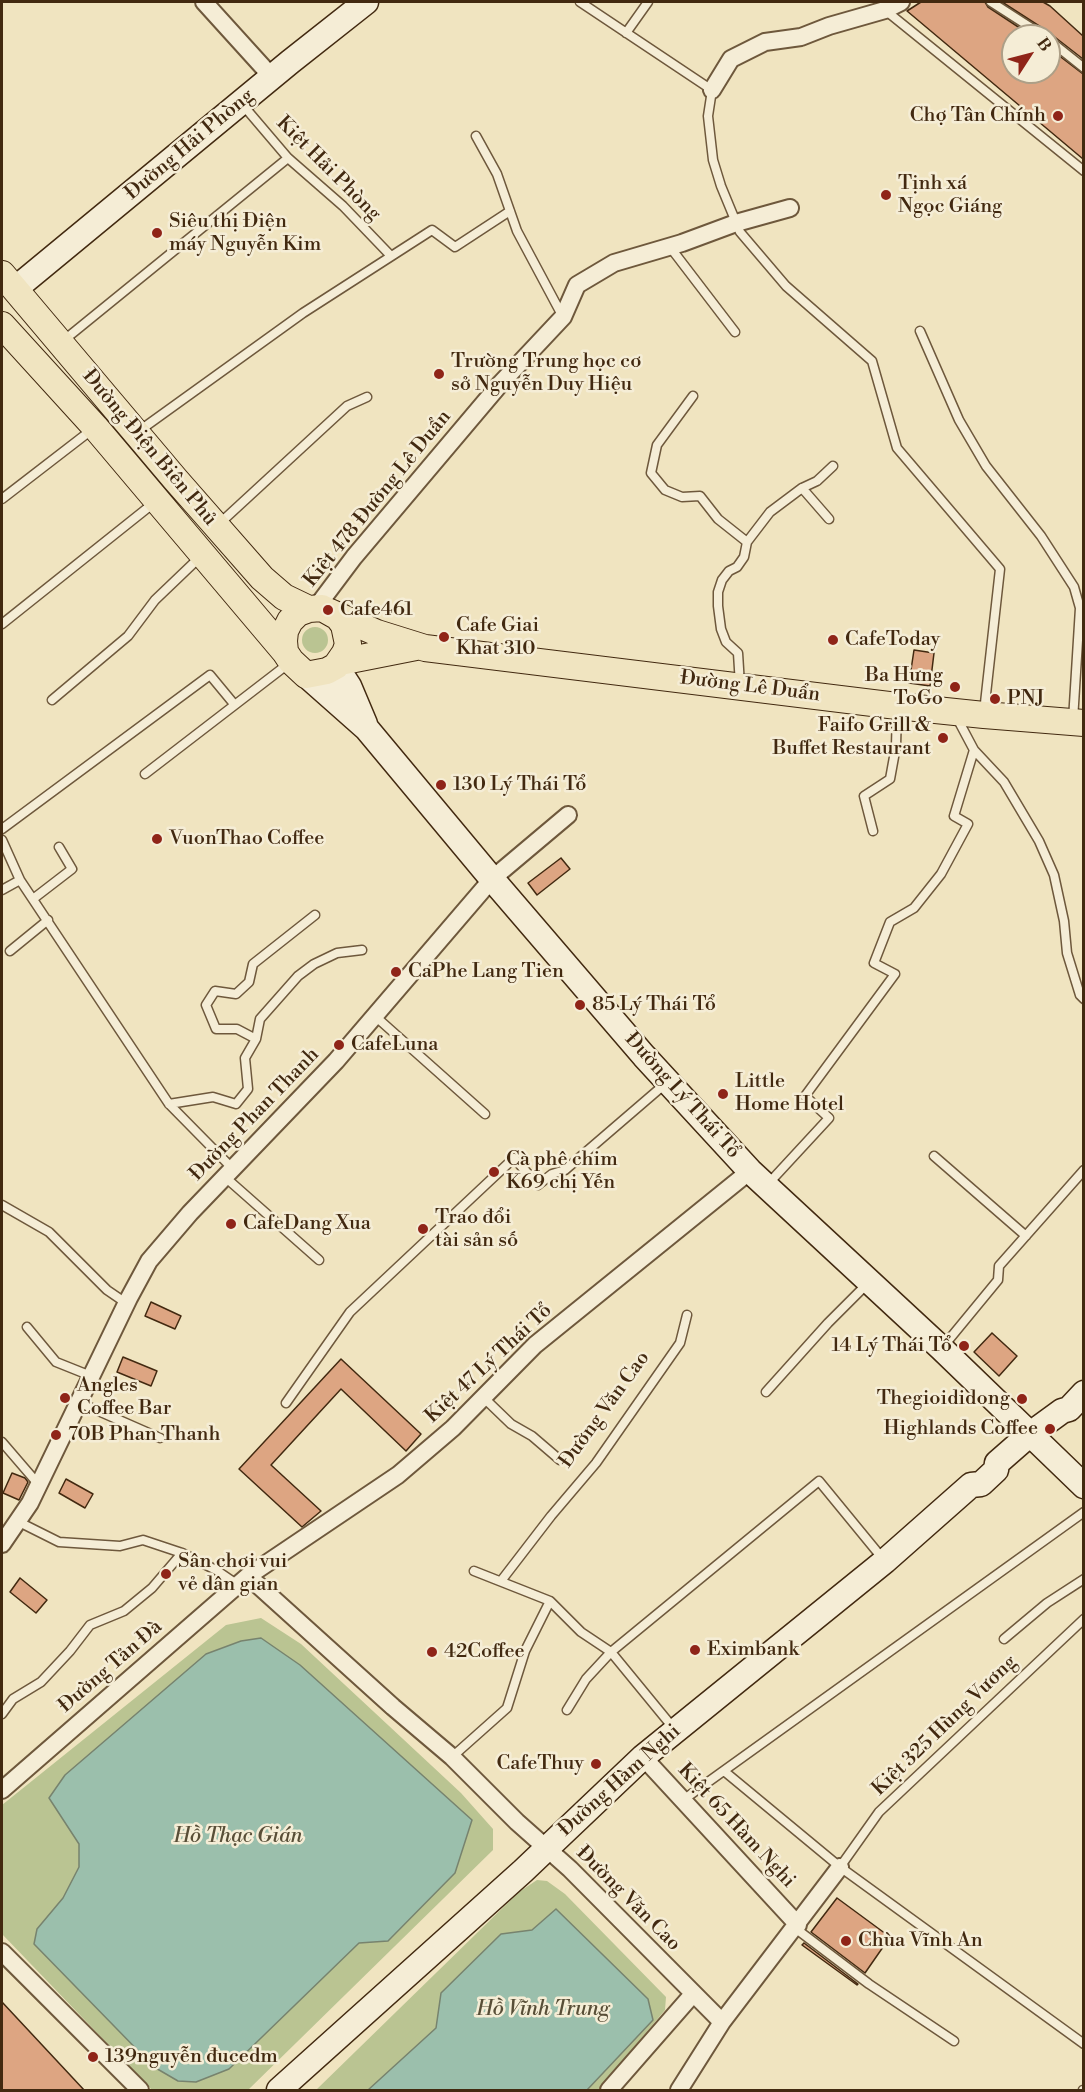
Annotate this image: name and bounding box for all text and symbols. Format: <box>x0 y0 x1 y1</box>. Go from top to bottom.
north arrow <box>1001 24 1061 84</box>
text: B <box>1032 34 1056 55</box>
street label: Đường Hải Phòng <box>121 84 259 206</box>
place label: Chợ Tân Chính <box>910 104 1046 128</box>
marker: Chợ Tân Chính <box>1051 109 1065 123</box>
street label: Kiệt Hải Phòng <box>271 112 385 226</box>
place label: Tịnh xá Ngọc Giáng <box>898 172 1002 219</box>
marker: Tịnh xá Ngọc Giáng <box>879 188 893 202</box>
place label: Siêu thị Điện máy Nguyễn Kim <box>169 210 321 257</box>
marker: Siêu thị Điện máy Nguyễn Kim <box>150 226 164 240</box>
place label: Trường Trung học cơ sở Nguyễn Duy Hiệu <box>451 350 641 397</box>
street label: Đường Điện Biên Phủ <box>77 365 221 531</box>
marker: Trường Trung học cơ sở Nguyễn Duy Hiệu <box>432 367 446 381</box>
street label: Kiệt 478 Đường Lê Duẩn <box>299 406 457 592</box>
place label: Cafe461 <box>340 598 413 622</box>
marker: Cafe461 <box>321 603 335 617</box>
place label: Cafe Giai Khat 310 <box>456 614 539 661</box>
place label: CafeToday <box>845 628 940 652</box>
marker: Cafe Giai Khat 310 <box>437 630 451 644</box>
marker: CafeToday <box>826 633 840 647</box>
place label: Ba Hưng ToGo <box>865 664 943 711</box>
street label: Đường Lê Duẩn <box>679 666 821 708</box>
marker: Ba Hưng ToGo <box>948 680 962 694</box>
place label: PNJ <box>1007 687 1045 711</box>
marker: PNJ <box>988 692 1002 706</box>
place label: Faifo Grill & Buffet Restaurant <box>772 714 931 761</box>
marker: Faifo Grill & Buffet Restaurant <box>936 731 950 745</box>
place label: 130 Lý Thái Tổ <box>453 773 587 797</box>
marker: 130 Lý Thái Tổ <box>434 778 448 792</box>
place label: VuonThao Coffee <box>169 827 324 851</box>
marker: VuonThao Coffee <box>150 832 164 846</box>
place label: CaPhe Lang Tien <box>408 960 564 984</box>
marker: CaPhe Lang Tien <box>389 965 403 979</box>
place label: 85 Lý Thái Tổ <box>592 993 716 1017</box>
marker: 85 Lý Thái Tổ <box>573 998 587 1012</box>
street label: Đường Lý Thái Tổ <box>619 1028 745 1164</box>
place label: CafeLuna <box>351 1033 438 1057</box>
marker: CafeLuna <box>332 1038 346 1052</box>
street label: Đường Phan Thanh <box>185 1043 325 1187</box>
place label: Little Home Hotel <box>735 1070 844 1117</box>
marker: Little Home Hotel <box>716 1087 730 1101</box>
place label: Cà phê chim K69 chị Yến <box>506 1148 618 1195</box>
marker: Cà phê chim K69 chị Yến <box>487 1165 501 1179</box>
place label: Trao đổi tài sản số <box>435 1206 518 1253</box>
place label: CafeDang Xua <box>243 1212 371 1236</box>
marker: CafeDang Xua <box>224 1217 238 1231</box>
marker: Trao đổi tài sản số <box>416 1222 430 1236</box>
street label: Kiệt 47 Lý Thái Tổ <box>421 1299 557 1429</box>
place label: 14 Lý Thái Tổ <box>832 1334 952 1358</box>
marker: 14 Lý Thái Tổ <box>957 1339 971 1353</box>
street label: Đường Văn Cao <box>555 1347 655 1473</box>
place label: Angles Coffee Bar <box>77 1374 171 1421</box>
place label: Thegioididong <box>877 1387 1010 1411</box>
marker: Angles Coffee Bar <box>58 1391 72 1405</box>
marker: Thegioididong <box>1015 1392 1029 1406</box>
place label: Highlands Coffee <box>884 1417 1038 1441</box>
marker: Highlands Coffee <box>1043 1422 1057 1436</box>
place label: 70B Phan Thanh <box>68 1423 220 1447</box>
marker: 70B Phan Thanh <box>49 1428 63 1442</box>
place label: Sân chơi vui vẻ dân gian <box>178 1550 287 1597</box>
marker: Sân chơi vui vẻ dân gian <box>159 1567 173 1581</box>
street label: Đường Tản Đà <box>54 1616 168 1718</box>
place label: Eximbank <box>707 1638 799 1662</box>
place label: 42Coffee <box>444 1640 525 1664</box>
marker: Eximbank <box>688 1643 702 1657</box>
marker: 42Coffee <box>425 1645 439 1659</box>
street label: Kiệt 325 Hùng Vương <box>868 1651 1022 1801</box>
street label: Đường Hàm Nghi <box>554 1720 686 1842</box>
place label: CafeThuy <box>496 1752 584 1776</box>
marker: CafeThuy <box>589 1757 603 1771</box>
street label: Kiệt 65 Hàm Nghi <box>672 1759 800 1893</box>
water label: Hồ Thạc Gián <box>174 1824 302 1850</box>
street label: Đường Văn Cao <box>571 1842 685 1956</box>
place label: Chùa Vĩnh An <box>858 1929 983 1953</box>
marker: Chùa Vĩnh An <box>839 1934 853 1948</box>
water label: Hồ Vĩnh Trung <box>476 1997 610 2023</box>
place label: 139nguyễn đucedm <box>105 2045 278 2069</box>
marker: 139nguyễn đucedm <box>86 2050 100 2064</box>

